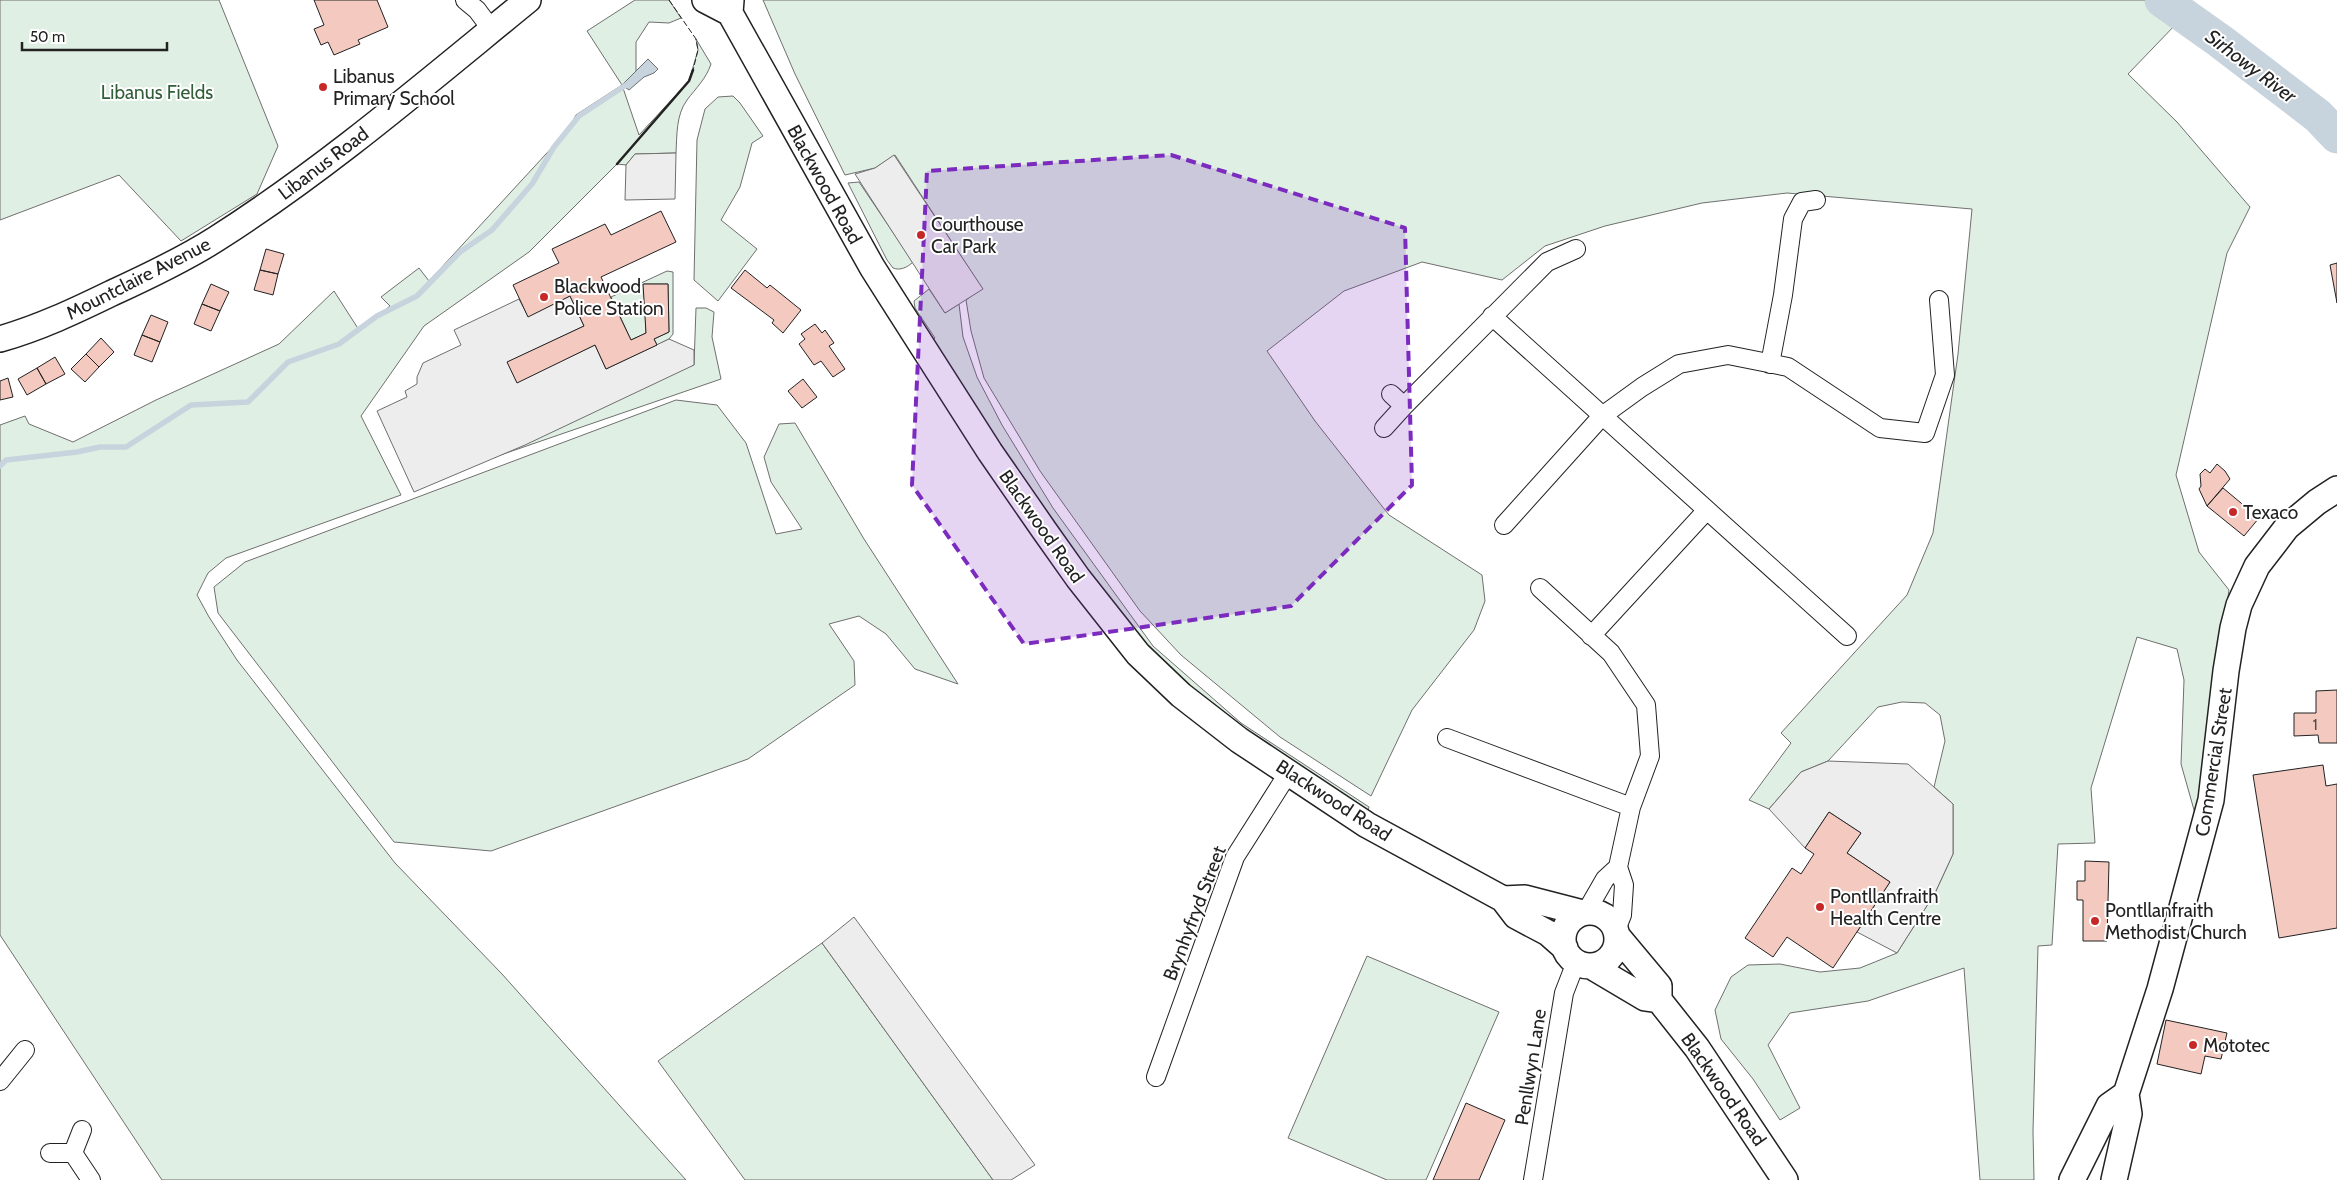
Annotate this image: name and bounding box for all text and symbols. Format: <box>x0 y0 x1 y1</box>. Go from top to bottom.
scale bar <box>22 20 168 52</box>
water label: Sirhowy River <box>2201 24 2302 108</box>
text: 50 m <box>30 28 65 46</box>
place label: Libanus Primary School <box>333 65 455 110</box>
park label: Libanus Fields <box>101 81 213 104</box>
marker: Libanus Primary School <box>317 81 329 93</box>
street label: Blackwood Road <box>782 121 867 248</box>
street label: Libanus Road <box>274 122 373 205</box>
place label: Courthouse Car Park <box>931 213 1024 258</box>
marker: Courthouse Car Park <box>915 229 927 241</box>
street label: Mountclaire Avenue <box>62 232 214 325</box>
place label: Blackwood Police Station <box>554 275 664 320</box>
marker: Blackwood Police Station <box>538 291 550 303</box>
street label: Blackwood Road <box>994 465 1089 587</box>
place label: Texaco <box>2243 501 2298 524</box>
marker: Texaco <box>2227 506 2239 518</box>
street label: Commercial Street <box>2190 686 2237 838</box>
house number: 1 <box>2312 715 2318 734</box>
street label: Blackwood Road <box>1272 755 1396 846</box>
street label: Brynhyfryd Street <box>1158 842 1231 984</box>
place label: Pontllanfraith Health Centre <box>1830 885 1941 930</box>
place label: Pontllanfraith Methodist Church <box>2105 899 2247 944</box>
marker: Pontllanfraith Health Centre <box>1814 901 1826 913</box>
marker: Pontllanfraith Methodist Church <box>2089 915 2101 927</box>
street label: Penllwyn Lane <box>1510 1007 1551 1127</box>
street label: Blackwood Road <box>1676 1028 1771 1150</box>
place label: Mototec <box>2203 1034 2270 1057</box>
marker: Mototec <box>2187 1039 2199 1051</box>

